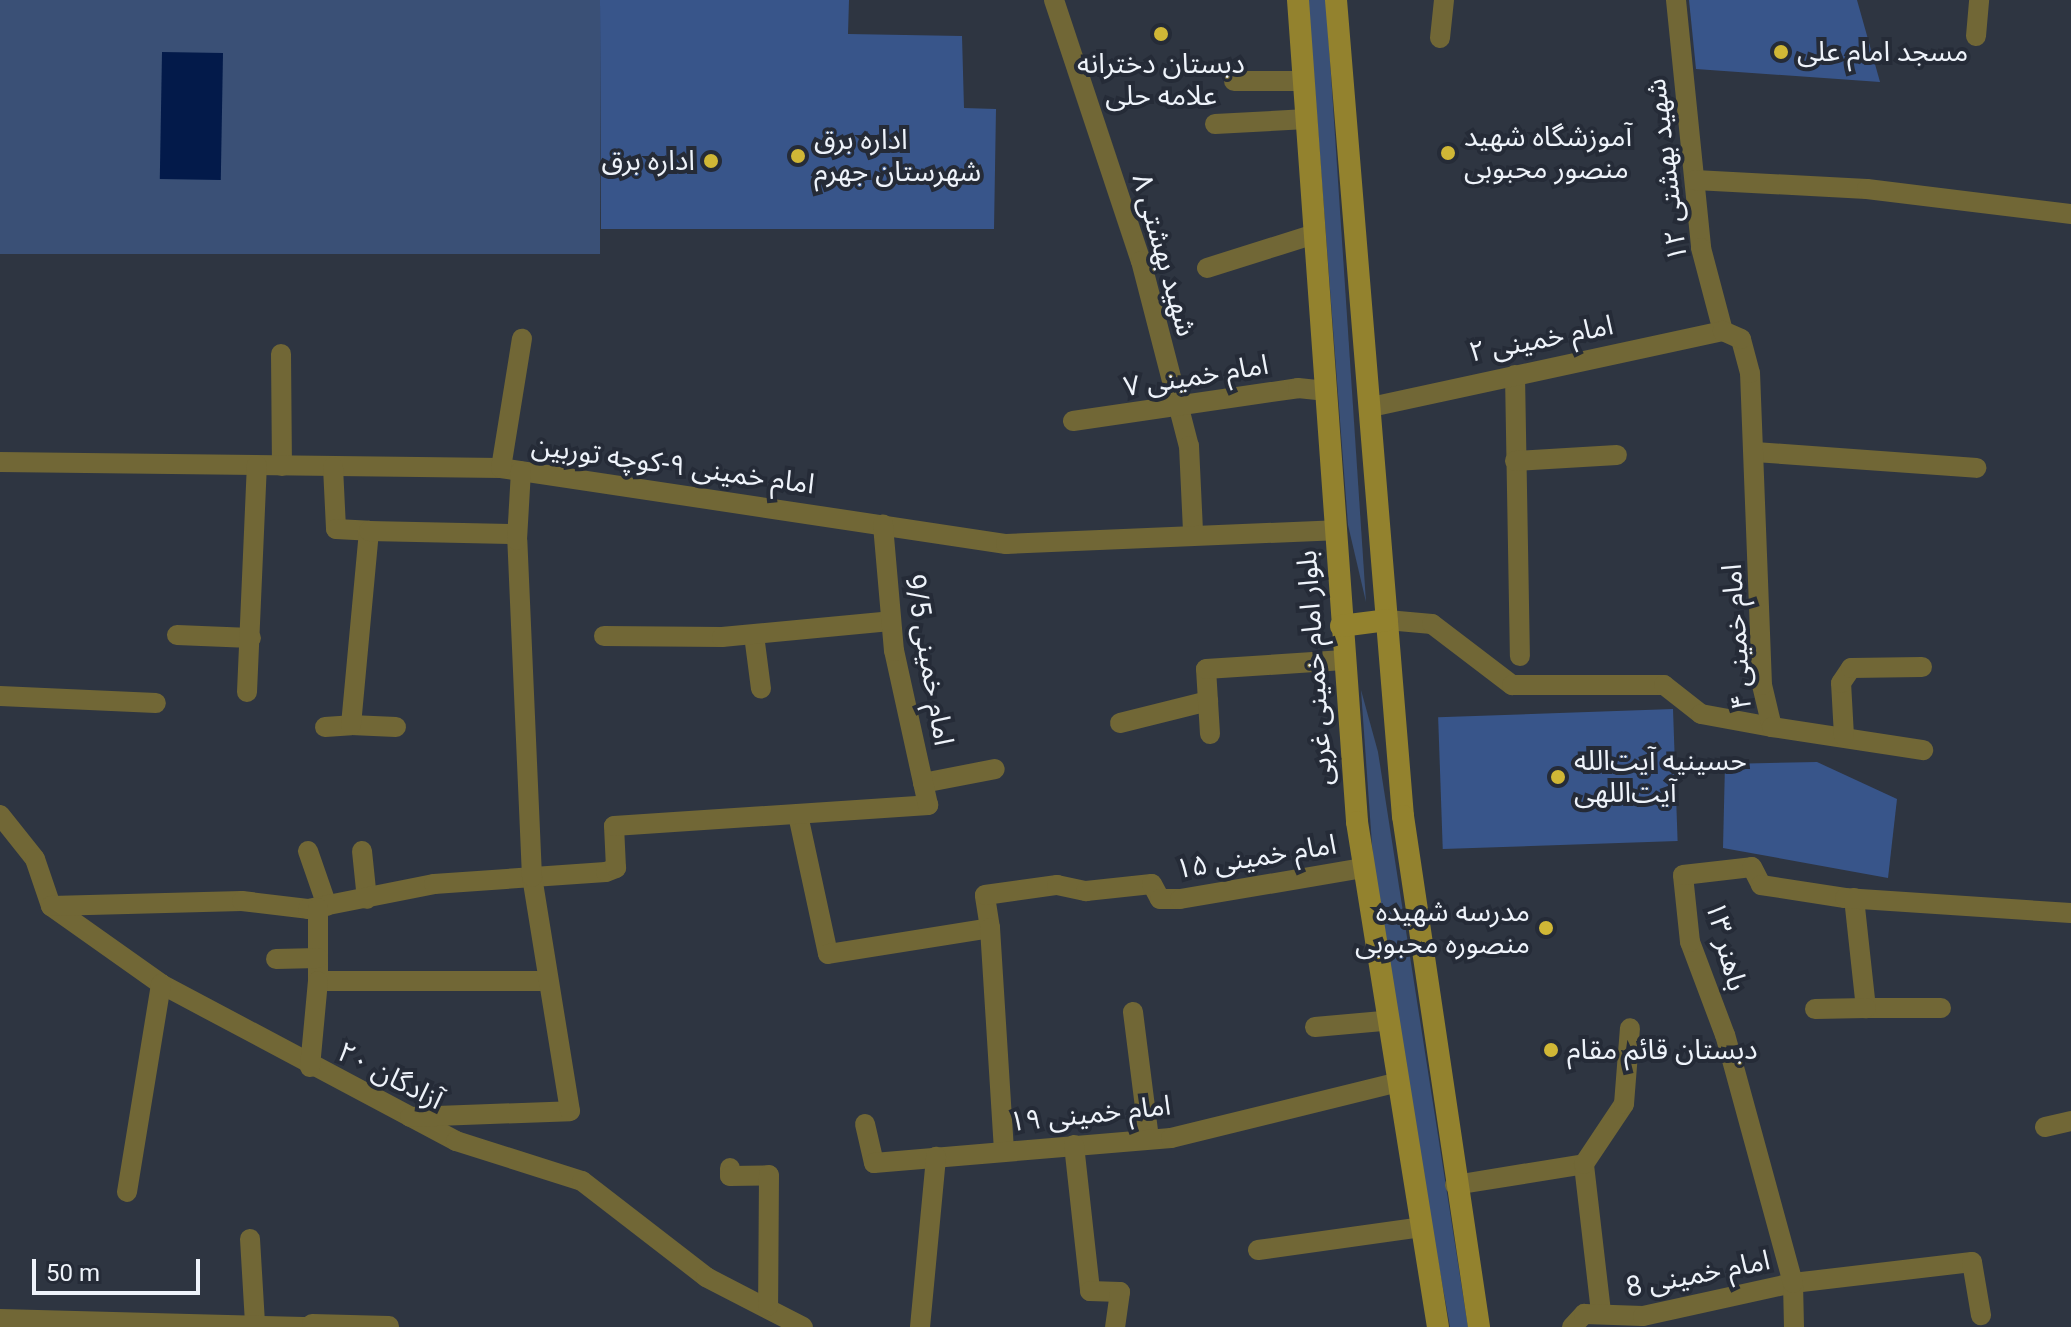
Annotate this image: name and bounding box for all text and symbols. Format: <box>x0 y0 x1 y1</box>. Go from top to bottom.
marker: دبستان دخترانه علامه حلی <box>1152 25 1170 43</box>
place label: مسجد امام علی <box>1797 35 1968 69</box>
marker: مسجد امام علی <box>1772 43 1790 61</box>
place label: دبستان دخترانه علامه حلی <box>1077 47 1245 113</box>
street label: شهید بهشتی ۱۲ <box>1639 77 1695 263</box>
place label: آموزشگاه شهید منصور محبوبی <box>1464 120 1632 186</box>
place label: اداره برق شهرستان جهرم <box>814 123 981 189</box>
place label: اداره برق <box>601 144 695 178</box>
marker: آموزشگاه شهید منصور محبوبی <box>1439 144 1457 162</box>
marker: اداره برق شهرستان جهرم <box>789 147 807 165</box>
marker: اداره برق <box>702 152 720 170</box>
street label: شهید بهشتی ۸ <box>1125 170 1203 340</box>
street label: امام خمینی ۲ <box>1466 309 1616 369</box>
street label: امام خمینی ۷ <box>1121 348 1271 404</box>
street label: امام خمینی ۹-کوچه توربین <box>529 429 817 501</box>
street label: بلوار امام خمینی غربی <box>1290 549 1340 787</box>
street label: امام خمینی ۴ <box>1715 563 1759 711</box>
street label: امام خمینی 9/5 <box>897 572 961 748</box>
place label: حسینیه آیت‌الله آیت‌اللهی <box>1574 744 1747 810</box>
marker: حسینیه آیت‌الله آیت‌اللهی <box>1549 768 1567 786</box>
street label: امام خمینی ۱۵ <box>1173 828 1339 886</box>
place label: مدرسه شهیده منصوره محبوبی <box>1355 895 1530 961</box>
street label: باهنر ۱۳ <box>1698 897 1754 995</box>
marker: مدرسه شهیده منصوره محبوبی <box>1537 919 1555 937</box>
place label: دبستان قائم مقام <box>1567 1033 1758 1067</box>
street label: آزادگان ۲۰ <box>332 1035 448 1117</box>
marker: دبستان قائم مقام <box>1542 1041 1560 1059</box>
street label: امام خمینی ۱۹ <box>1008 1089 1172 1139</box>
scale bar <box>36 1243 204 1293</box>
street label: امام خمینی 8 <box>1623 1244 1773 1304</box>
text: 50 m <box>46 1259 100 1287</box>

